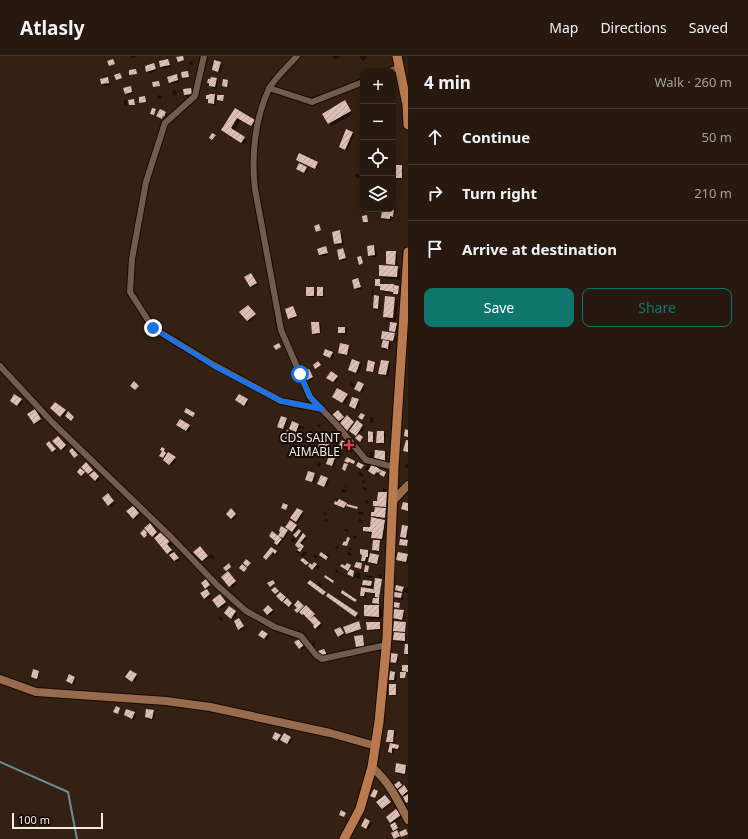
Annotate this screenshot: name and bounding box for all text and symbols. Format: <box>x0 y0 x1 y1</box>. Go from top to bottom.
text: Atlasly <box>20 15 85 41</box>
text: Map <box>549 18 578 37</box>
text: Directions <box>600 18 667 37</box>
text: Saved <box>689 18 728 37</box>
map controls <box>360 68 396 212</box>
button: + <box>360 68 396 104</box>
text: 4 min <box>424 71 471 94</box>
text: Walk · 260 m <box>654 73 732 91</box>
button: − <box>360 104 396 140</box>
icon: ahead <box>424 126 446 148</box>
text: Continue <box>462 127 530 147</box>
text: 50 m <box>702 128 732 146</box>
button: locate <box>360 140 396 176</box>
button: layers <box>360 176 396 212</box>
icon: right <box>424 182 446 204</box>
text: Turn right <box>462 183 537 203</box>
text: 210 m <box>694 184 732 202</box>
icon: arrive <box>424 238 446 260</box>
text: Arrive at destination <box>462 239 617 259</box>
button: Save <box>424 288 574 327</box>
button: Share <box>582 288 732 327</box>
route end <box>144 319 162 337</box>
route start <box>291 365 309 383</box>
place label: CDS SAINT AIMABLE <box>280 429 340 460</box>
marker: CDS SAINT AIMABLE <box>343 439 355 451</box>
scale bar <box>12 811 103 830</box>
text: 100 m <box>18 812 50 827</box>

